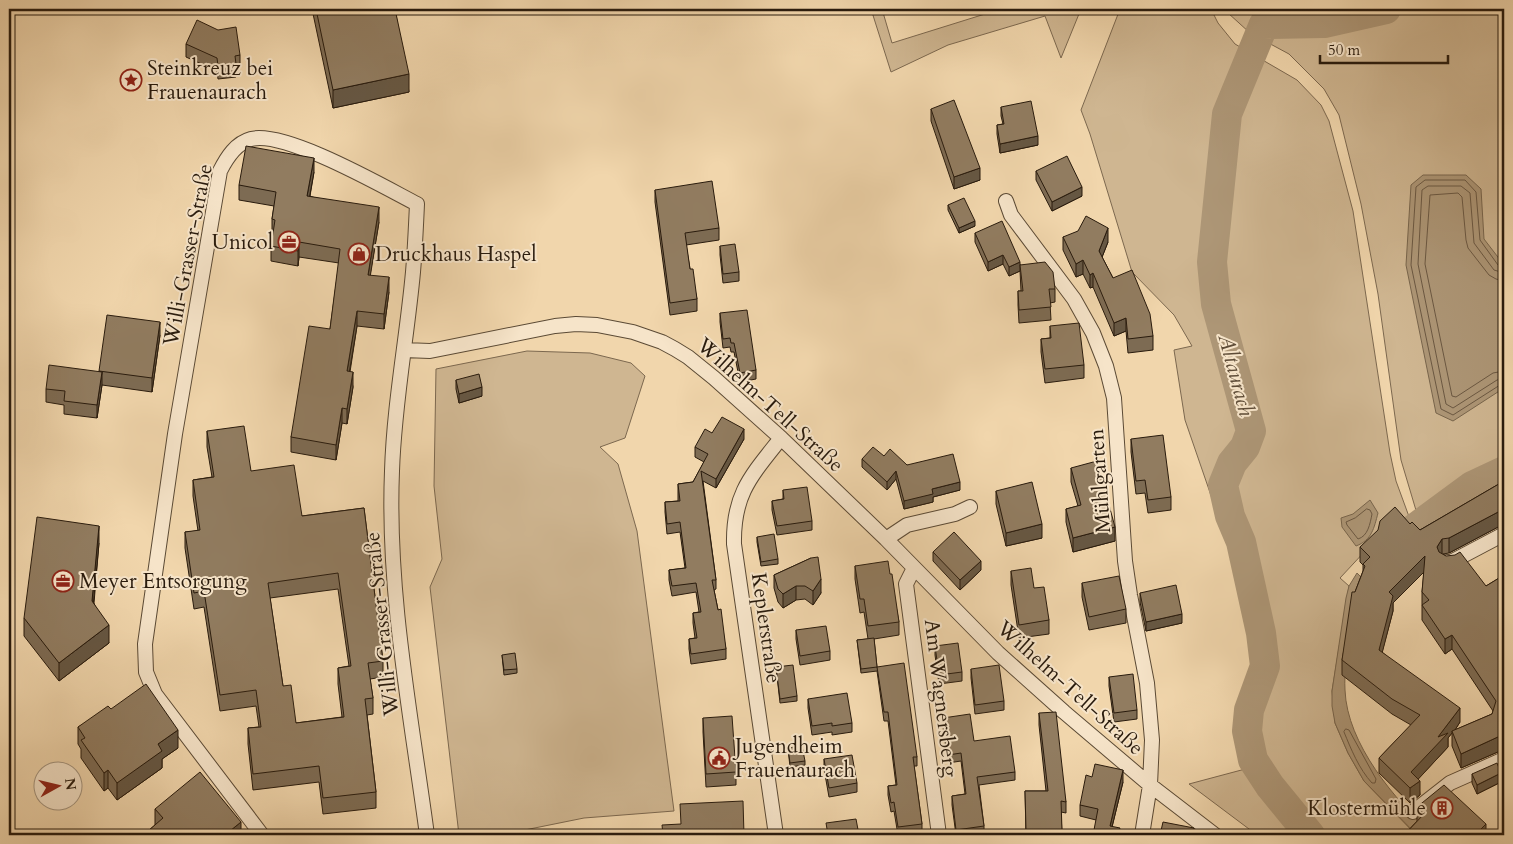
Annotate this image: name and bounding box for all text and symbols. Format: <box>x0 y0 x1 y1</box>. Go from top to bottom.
scale bar <box>1320 32 1448 64</box>
text: 50 m <box>1328 40 1360 60</box>
place label: Steinkreuz bei Frauenaurach <box>147 54 273 107</box>
place icon: Steinkreuz bei Frauenaurach <box>119 68 143 92</box>
street label: Willi-Grasser-Straße <box>156 161 220 350</box>
place label: Unicol <box>212 228 273 257</box>
office icon: Unicol <box>277 230 301 254</box>
place label: Druckhaus Haspel <box>375 240 537 269</box>
shop icon: Druckhaus Haspel <box>347 242 371 266</box>
street label: Wilhelm-Tell-Straße <box>689 330 850 479</box>
water label: Altaurach <box>1210 330 1261 420</box>
street label: Mühlgarten <box>1082 428 1118 534</box>
street label: Willi-Grasser-Straße <box>358 531 406 718</box>
place label: Meyer Entsorgung <box>79 567 247 596</box>
office icon: Meyer Entsorgung <box>51 569 75 593</box>
street label: Keplerstraße <box>744 571 788 685</box>
street label: Wilhelm-Tell-Straße <box>989 613 1150 762</box>
street label: Am Wagnersberg <box>917 617 965 779</box>
place label: Jugendheim Frauenaurach <box>732 732 856 785</box>
public building icon: Jugendheim Frauenaurach <box>707 746 731 770</box>
north arrow <box>32 762 82 812</box>
text: N <box>60 777 81 792</box>
place label: Klostermühle <box>1307 794 1426 823</box>
building icon: Klostermühle <box>1430 796 1454 820</box>

